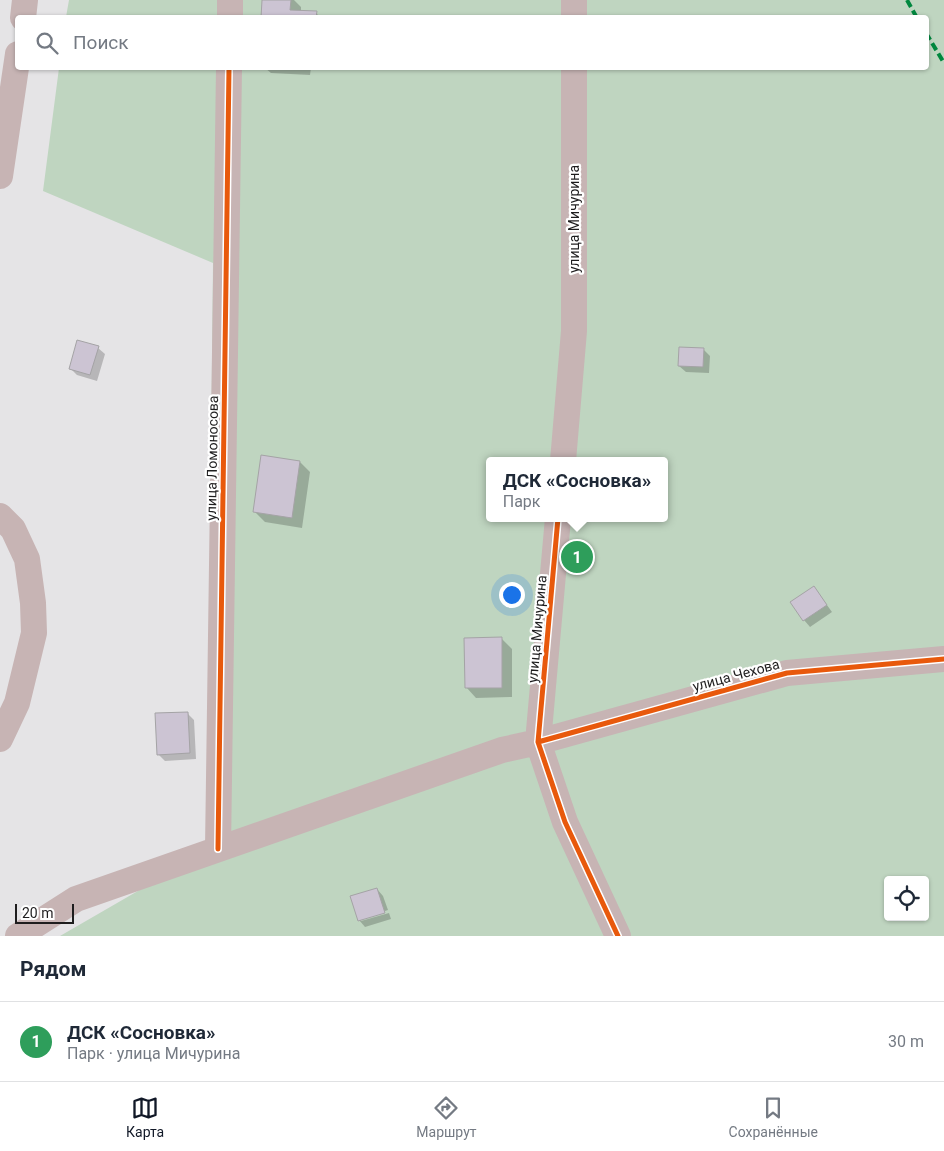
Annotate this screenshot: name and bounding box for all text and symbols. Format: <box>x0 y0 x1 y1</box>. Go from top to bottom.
search box <box>15 15 929 70</box>
icon: search <box>33 29 61 57</box>
text: Поиск <box>73 31 129 54</box>
street label: улица Мичурина <box>566 165 582 273</box>
street label: улица Ломоносова <box>203 395 221 521</box>
popup <box>486 457 668 522</box>
text: ДСК «Сосновка» <box>503 469 651 492</box>
text: Парк <box>503 492 541 511</box>
pin: 1 <box>561 538 593 576</box>
street label: улица Мичурина <box>524 574 550 684</box>
your location <box>499 582 525 608</box>
street label: улица Чехова <box>691 656 781 694</box>
map controls <box>884 876 929 921</box>
button: locate <box>884 876 929 921</box>
scale bar <box>15 901 74 924</box>
text: 20 m <box>22 905 54 921</box>
text: Рядом <box>20 957 86 981</box>
text: ДСК «Сосновка» <box>67 1021 215 1044</box>
text: 1 <box>31 1032 41 1051</box>
text: 30 m <box>888 1032 924 1051</box>
text: Парк · улица Мичурина <box>67 1044 240 1063</box>
tab: Карта <box>126 1094 164 1140</box>
tab: Маршрут <box>416 1094 477 1140</box>
tab: Сохранённые <box>729 1094 818 1140</box>

